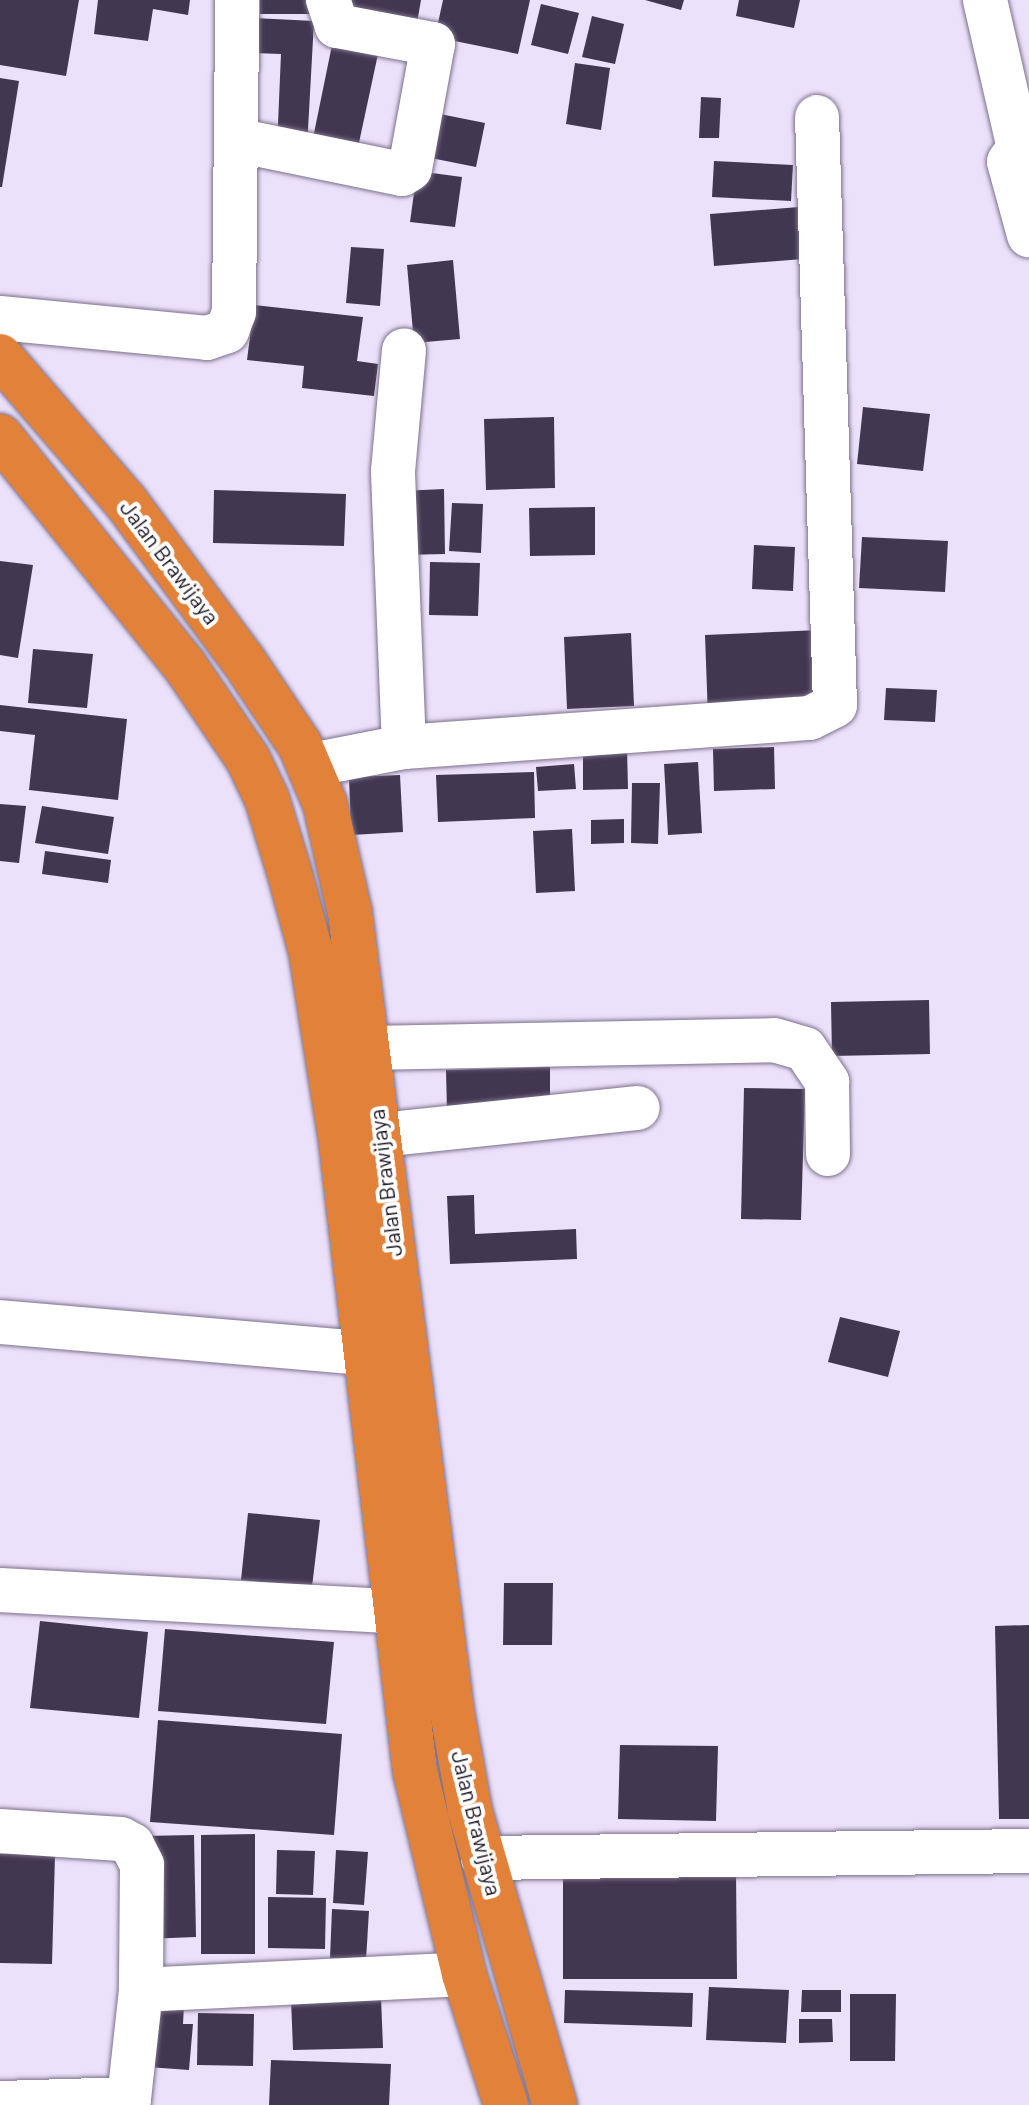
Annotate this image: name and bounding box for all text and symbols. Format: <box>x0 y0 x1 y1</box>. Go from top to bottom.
street label: Jalan Brawijaya <box>115 495 225 629</box>
street label: Jalan Brawijaya <box>363 1108 407 1258</box>
street label: Jalan Brawijaya <box>446 1748 508 1898</box>

